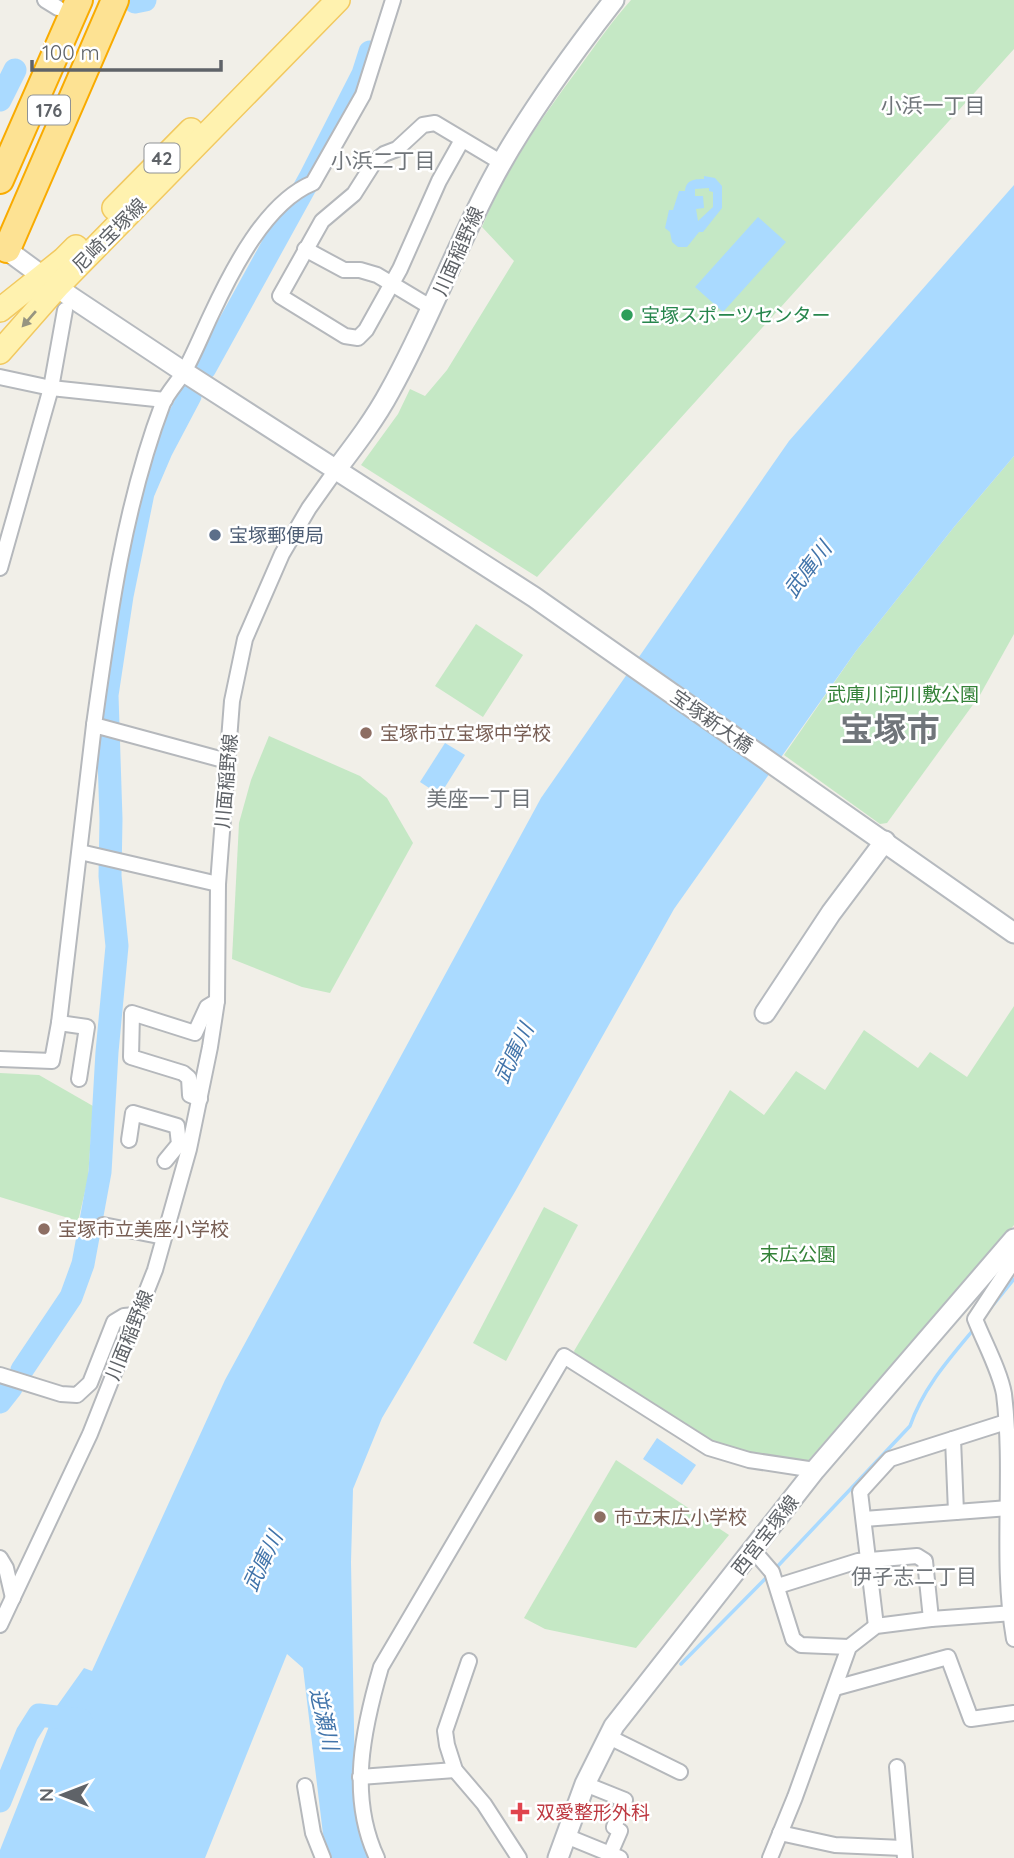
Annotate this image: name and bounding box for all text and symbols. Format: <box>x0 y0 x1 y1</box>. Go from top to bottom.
scale bar <box>32 28 220 72</box>
text: 100 m <box>42 39 100 65</box>
district label: 小浜一丁目 <box>881 92 986 118</box>
road number: 176 <box>28 96 70 124</box>
road number: 42 <box>144 144 180 173</box>
district label: 小浜二丁目 <box>331 147 436 173</box>
street label: 尼崎宝塚線 <box>67 193 151 277</box>
street label: 川面稲野線 <box>428 203 488 299</box>
place label: 宝塚スポーツセンター <box>641 303 831 327</box>
marker: 宝塚スポーツセンター <box>619 307 635 323</box>
one-way arrow <box>21 310 37 328</box>
place label: 宝塚郵便局 <box>229 523 324 547</box>
marker: 宝塚郵便局 <box>207 527 223 543</box>
water label: 武庫川 <box>778 534 838 602</box>
park label: 武庫川河川敷公園 <box>827 682 979 706</box>
street label: 宝塚新大橋 <box>666 684 758 758</box>
district label: 宝塚市 <box>841 708 940 749</box>
place label: 宝塚市立宝塚中学校 <box>380 721 551 745</box>
marker: 宝塚市立宝塚中学校 <box>358 725 374 741</box>
street label: 川面稲野線 <box>210 733 242 829</box>
district label: 美座一丁目 <box>427 785 532 811</box>
water label: 武庫川 <box>488 1017 539 1087</box>
place label: 宝塚市立美座小学校 <box>58 1217 229 1241</box>
marker: 宝塚市立美座小学校 <box>36 1221 52 1237</box>
park label: 末広公園 <box>760 1242 836 1266</box>
street label: 川面稲野線 <box>100 1286 158 1384</box>
street label: 西宮宝塚線 <box>726 1490 804 1580</box>
place label: 市立末広小学校 <box>614 1505 747 1529</box>
marker: 市立末広小学校 <box>592 1509 608 1525</box>
water label: 武庫川 <box>237 1525 288 1595</box>
district label: 伊孑志二丁目 <box>851 1563 977 1589</box>
water label: 逆瀬川 <box>305 1685 345 1755</box>
north arrow <box>28 1760 98 1830</box>
text: N <box>34 1788 58 1802</box>
place label: 双愛整形外科 <box>536 1800 650 1824</box>
marker: 双愛整形外科 <box>510 1802 530 1822</box>

